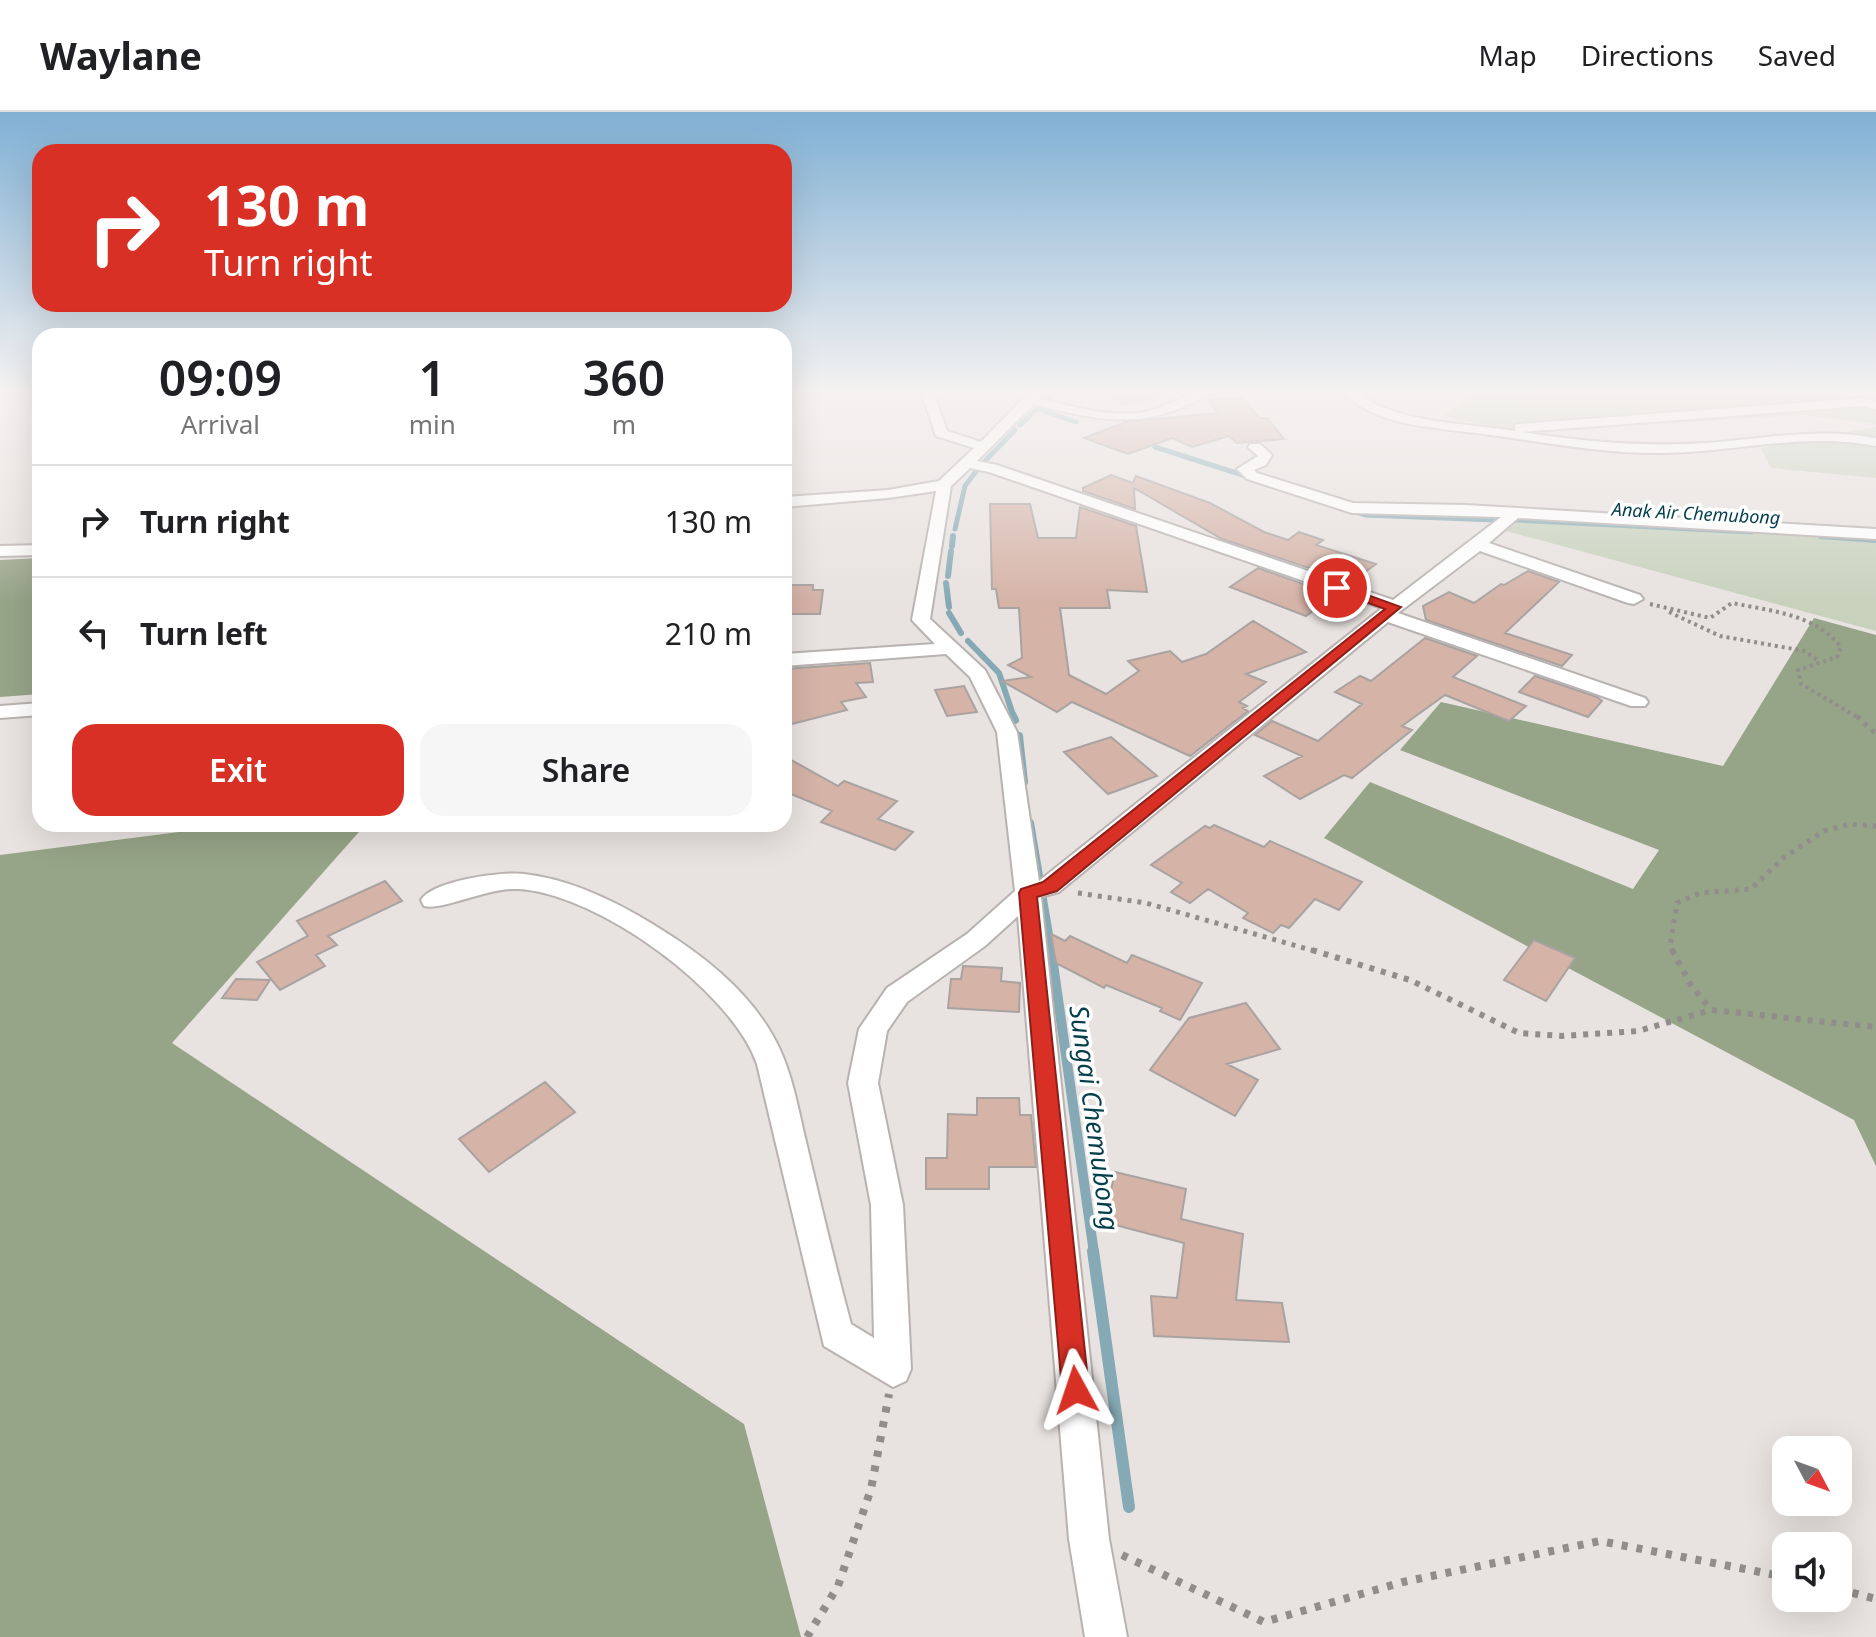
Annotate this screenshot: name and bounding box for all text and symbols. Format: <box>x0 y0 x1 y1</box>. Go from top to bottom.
text: Waylane <box>40 29 202 81</box>
text: Map <box>1478 36 1537 74</box>
text: Directions <box>1581 36 1714 74</box>
text: Saved <box>1758 36 1836 74</box>
text: 130 m <box>204 166 369 242</box>
icon: right <box>72 176 176 280</box>
text: Turn right <box>204 238 372 287</box>
text: 09:09 <box>159 345 282 410</box>
text: 1 <box>419 345 446 410</box>
text: 360 <box>583 345 665 410</box>
text: Arrival <box>181 406 260 442</box>
text: min <box>409 406 456 442</box>
text: m <box>612 406 636 442</box>
water label: Anak Air Chemubong <box>1609 497 1781 529</box>
icon: right <box>72 499 116 543</box>
text: Turn right <box>140 501 290 542</box>
text: 130 m <box>665 501 752 542</box>
pin <box>1303 554 1371 622</box>
icon: arrive <box>1315 566 1359 610</box>
icon: left <box>72 611 116 655</box>
text: Turn left <box>140 613 268 654</box>
text: 210 m <box>665 613 752 654</box>
button: Exit <box>72 724 404 816</box>
button: Share <box>420 724 752 816</box>
water label: Sungai Chemubong <box>1061 1003 1129 1233</box>
position arrow <box>1034 1348 1118 1432</box>
north arrow <box>1772 1436 1852 1516</box>
map controls <box>1772 1436 1852 1612</box>
button: sound <box>1772 1532 1852 1612</box>

